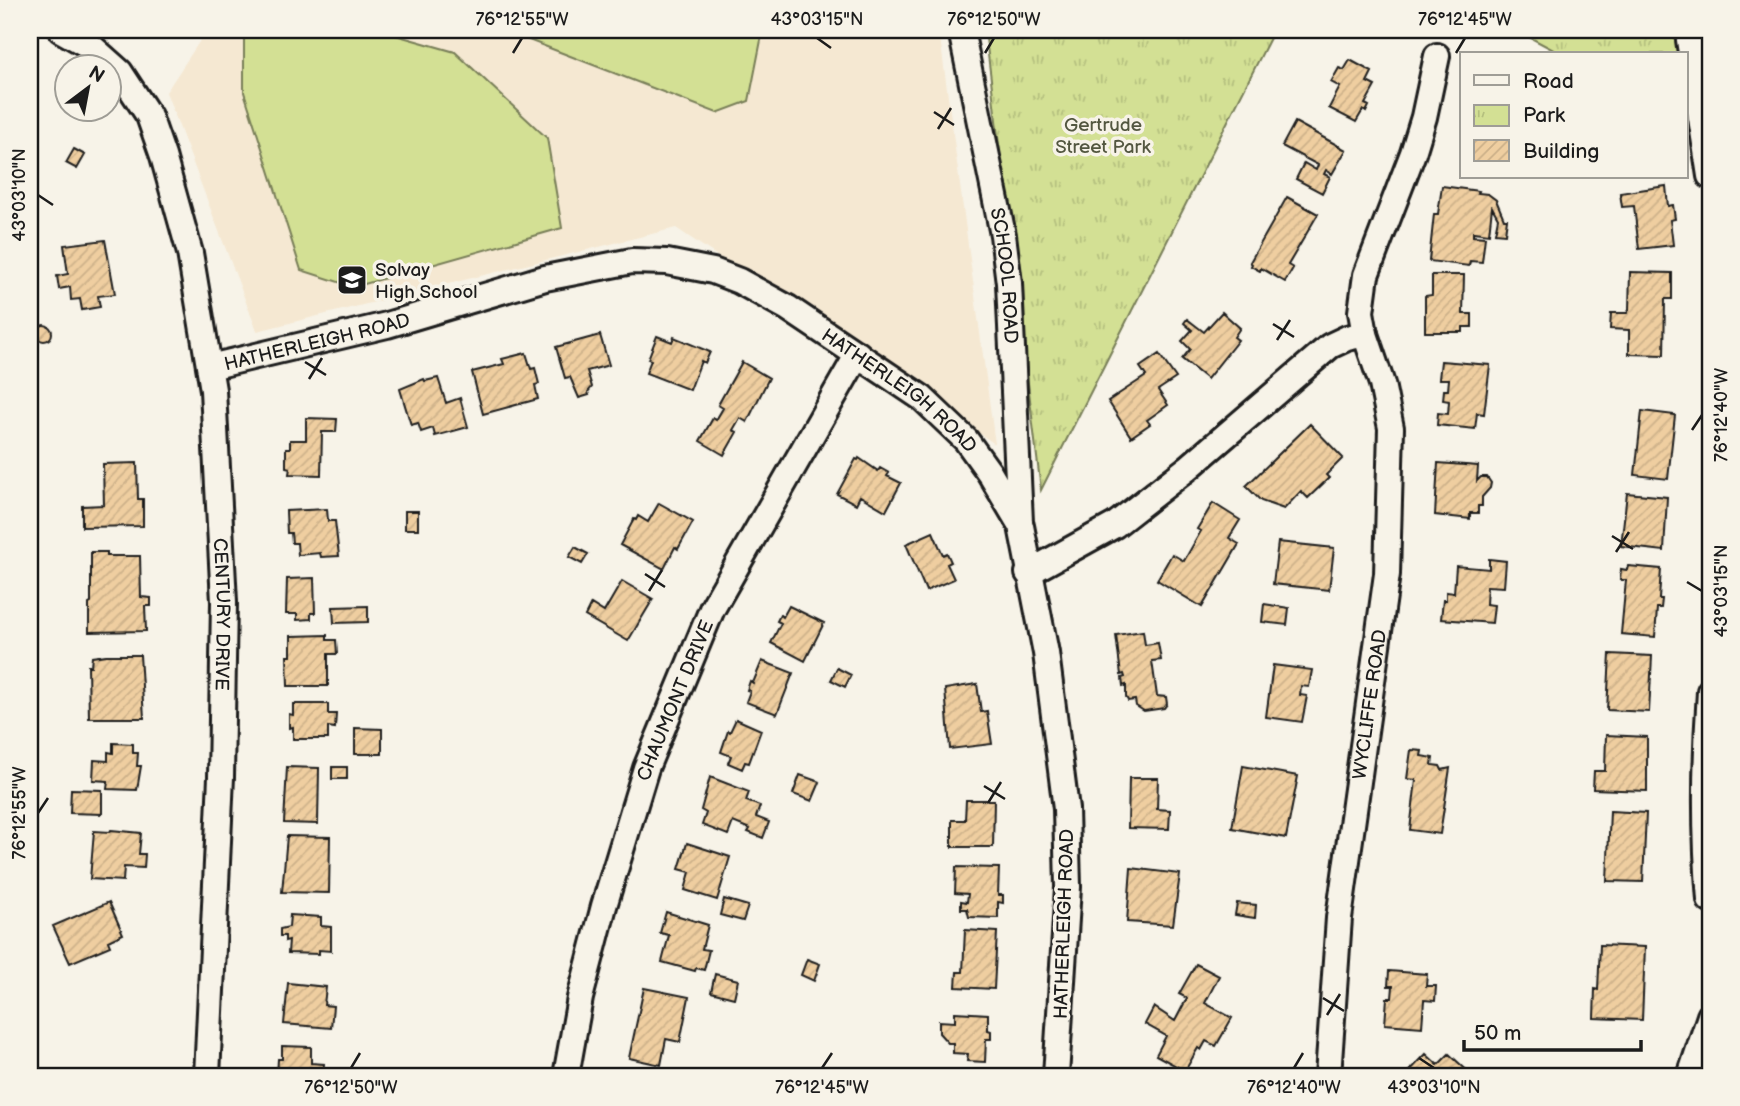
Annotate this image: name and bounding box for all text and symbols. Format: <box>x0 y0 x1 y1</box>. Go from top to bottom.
text: 76°12'55"W <box>475 9 569 30</box>
text: 43°03'15"N <box>770 9 864 30</box>
text: 76°12'50"W <box>947 9 1041 30</box>
text: 76°12'45"W <box>1418 9 1512 30</box>
north arrow <box>52 52 122 122</box>
legend <box>1460 52 1688 178</box>
text: N <box>84 61 108 88</box>
text: Road <box>1523 69 1574 94</box>
text: Park <box>1523 103 1566 128</box>
park label: Gertrude Street Park <box>1055 114 1151 159</box>
text: Building <box>1523 139 1599 164</box>
text: 43°03'10"N <box>9 148 30 242</box>
street label: SCHOOL ROAD <box>985 206 1022 344</box>
place label: Solvay High School <box>375 259 478 304</box>
school or university icon: Solvay High School <box>335 263 369 297</box>
street label: HATHERLEIGH ROAD <box>222 309 413 376</box>
street label: HATHERLEIGH ROAD <box>817 324 981 457</box>
text: 76°12'40"W <box>1711 367 1732 462</box>
street label: CENTURY DRIVE <box>208 537 234 691</box>
text: 43°03'15"N <box>1711 544 1732 638</box>
street label: CHAUMONT DRIVE <box>633 617 719 784</box>
street label: WYCLIFFE ROAD <box>1348 628 1392 781</box>
text: 76°12'55"W <box>9 766 30 860</box>
street label: HATHERLEIGH ROAD <box>1050 828 1079 1020</box>
scale bar <box>1464 1008 1640 1052</box>
text: 50 m <box>1474 1021 1521 1046</box>
text: 76°12'50"W <box>304 1077 398 1098</box>
text: 76°12'45"W <box>775 1077 869 1098</box>
text: 76°12'40"W <box>1247 1077 1342 1098</box>
text: 43°03'10"N <box>1387 1077 1481 1098</box>

